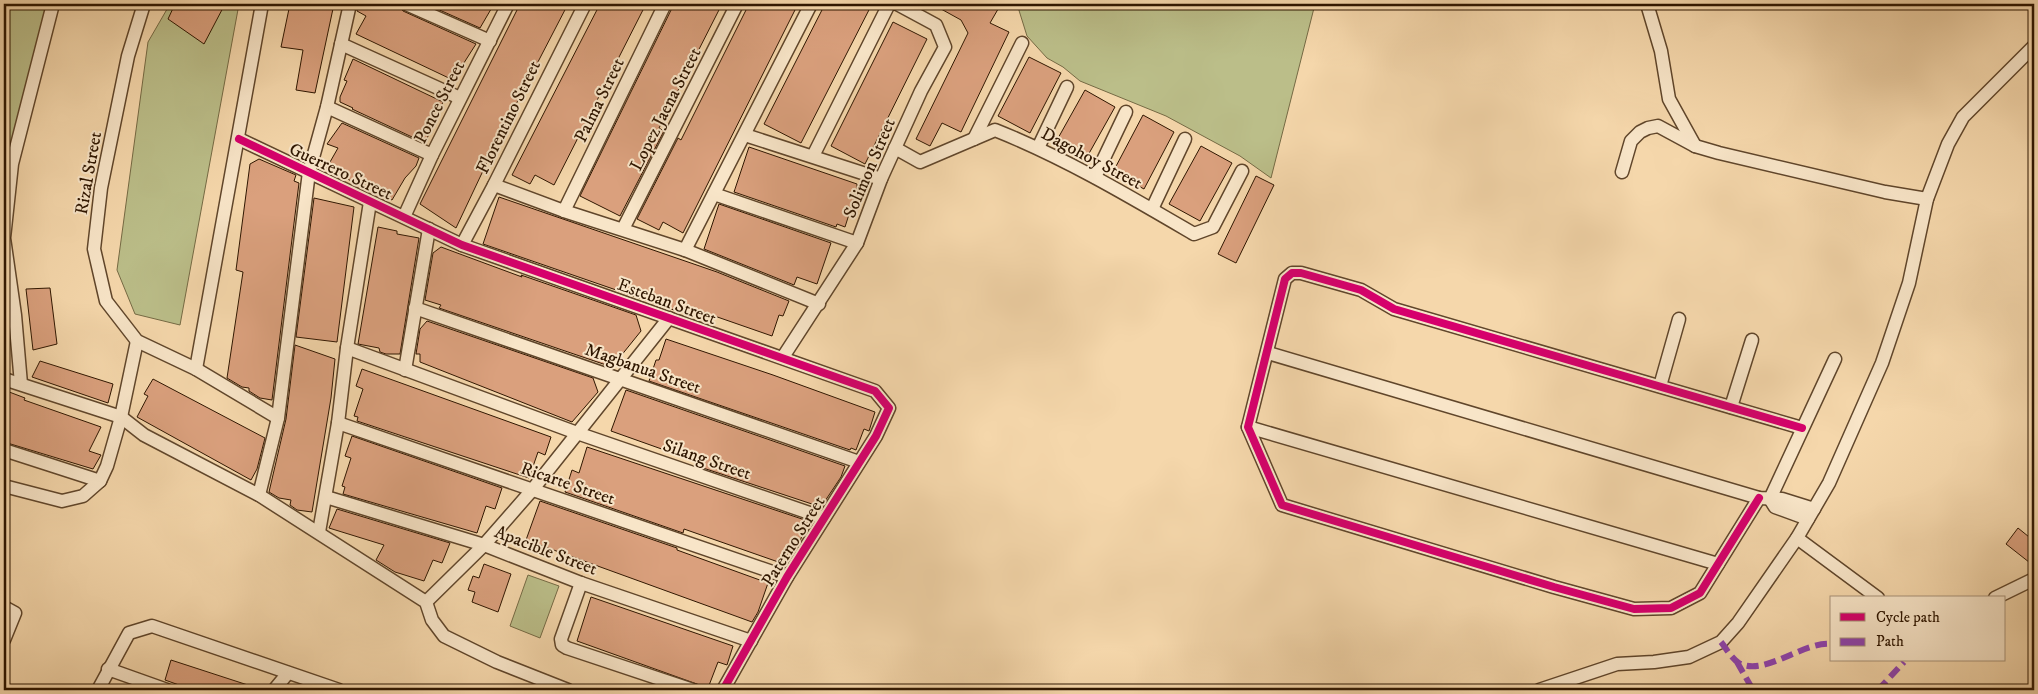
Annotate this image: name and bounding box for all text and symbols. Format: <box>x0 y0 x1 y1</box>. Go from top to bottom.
street label: Lopez Jaena Street <box>625 44 707 175</box>
street label: Palma Street <box>570 54 630 146</box>
street label: Ponce Street <box>410 57 470 147</box>
street label: Florentino Street <box>472 57 546 178</box>
street label: Solimon Street <box>839 115 901 222</box>
street label: Dagohoy Street <box>1037 123 1146 195</box>
street label: Rizal Street <box>71 130 107 216</box>
street label: Guerrero Street <box>285 138 396 206</box>
street label: Esteban Street <box>614 274 719 330</box>
street label: Magbanua Street <box>582 339 704 399</box>
street label: Silang Street <box>660 435 754 485</box>
street label: Ricarte Street <box>518 458 618 510</box>
street label: Paterno Street <box>757 492 830 591</box>
street label: Apacible Street <box>491 521 600 581</box>
legend <box>1830 596 2006 662</box>
text: Cycle path <box>1876 608 1940 627</box>
text: Path <box>1876 632 1904 651</box>

